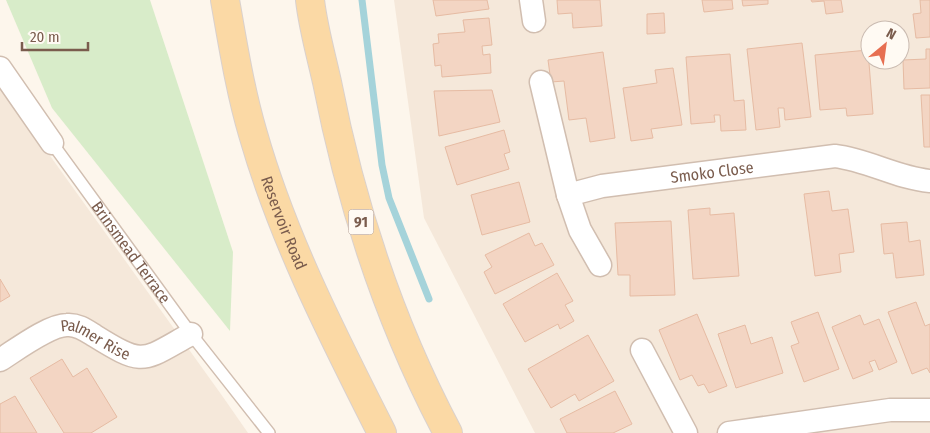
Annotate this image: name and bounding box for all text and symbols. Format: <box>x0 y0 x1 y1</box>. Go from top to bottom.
scale bar <box>22 20 89 52</box>
north arrow <box>860 20 910 70</box>
text: N <box>883 25 899 44</box>
text: 20 m <box>30 28 60 46</box>
street label: Smoko Close <box>669 158 755 187</box>
street label: Reservoir Road <box>257 174 311 273</box>
street label: Brinsmead Terrace <box>88 198 174 307</box>
road number: 91 <box>348 210 374 234</box>
street label: Palmer Rise <box>60 316 133 364</box>

